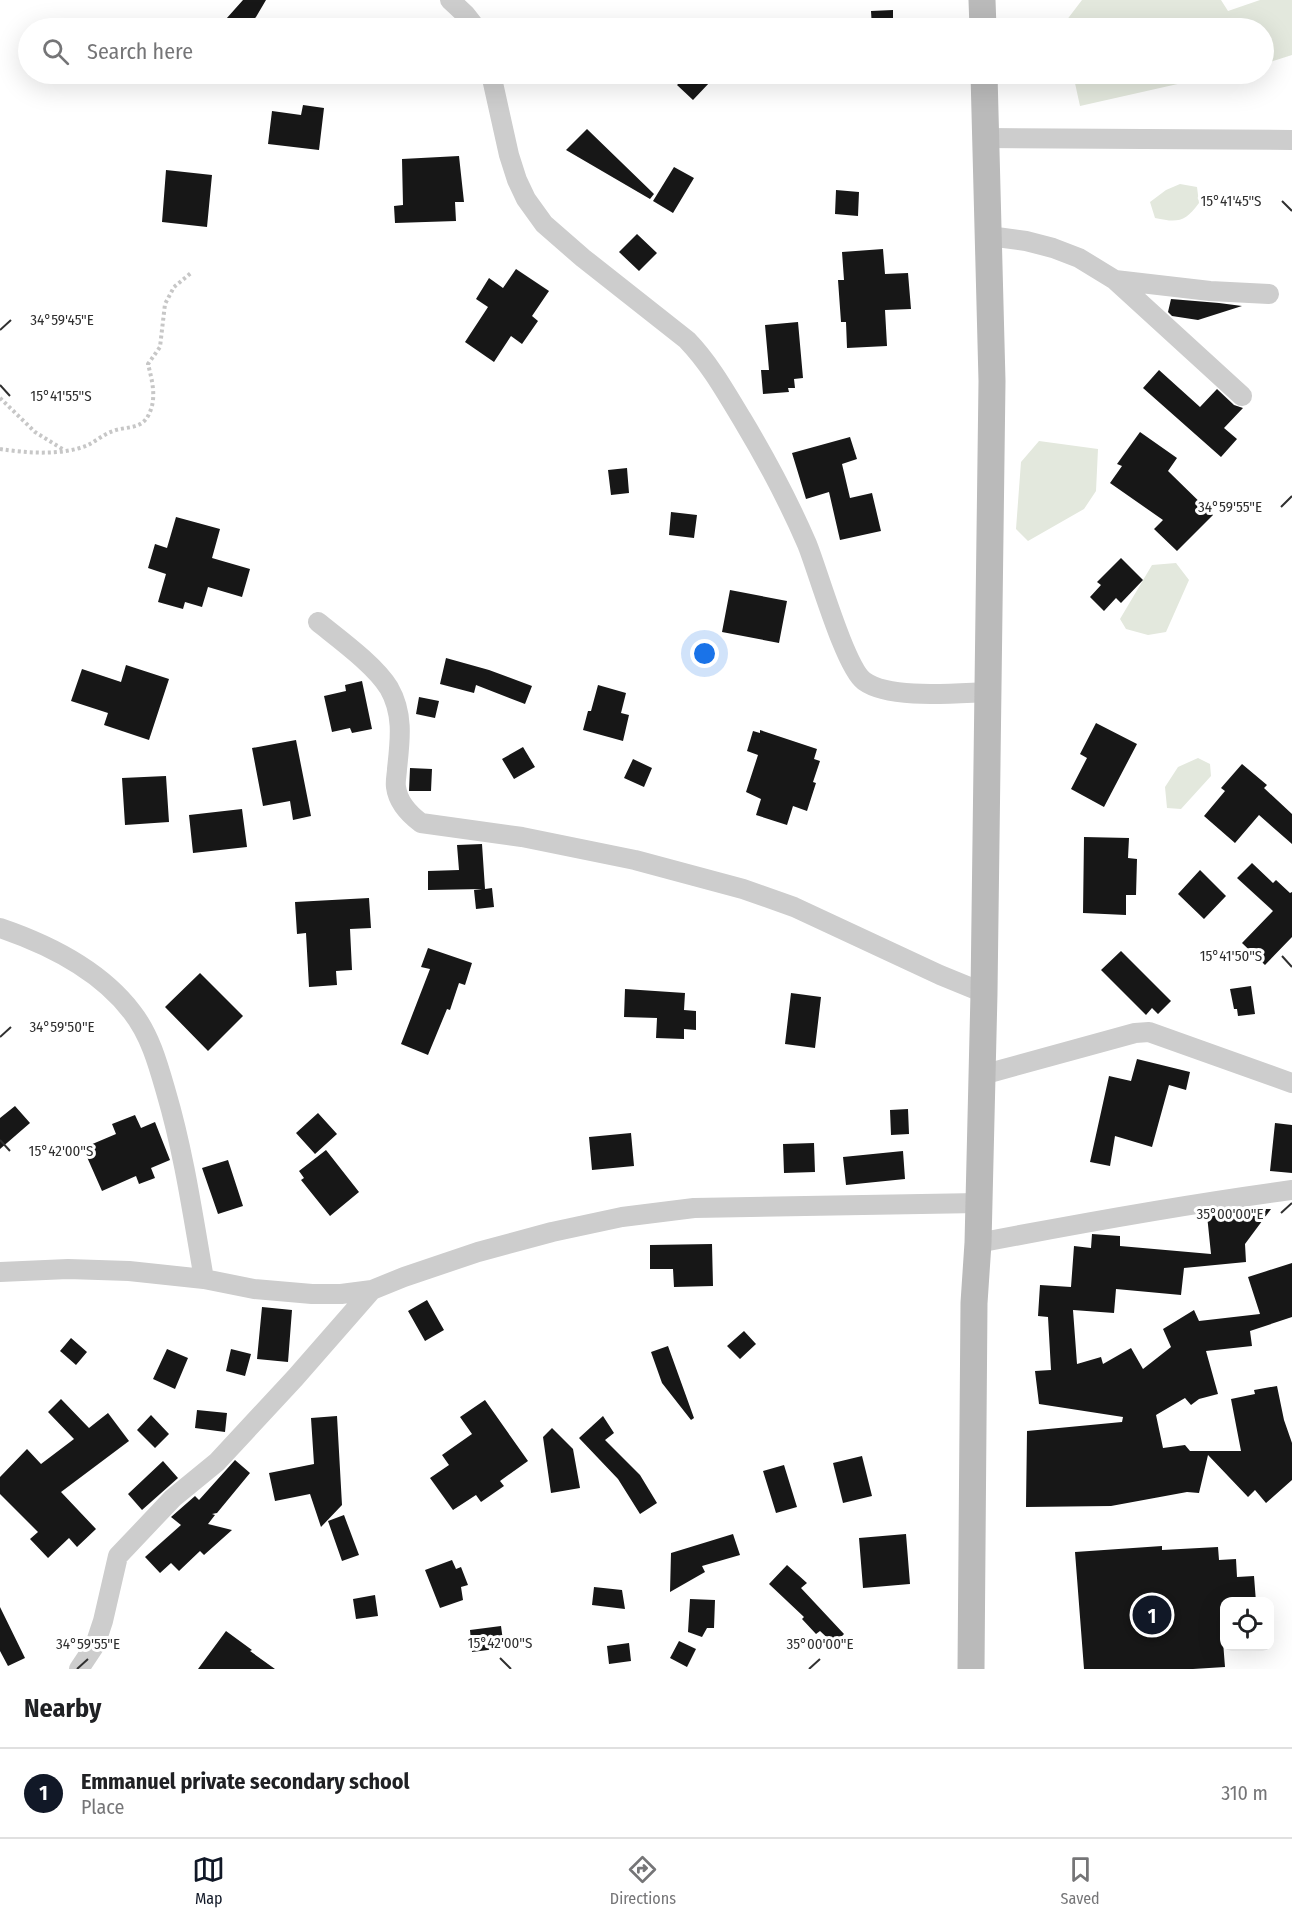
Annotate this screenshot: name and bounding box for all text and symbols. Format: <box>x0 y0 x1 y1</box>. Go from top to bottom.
search box <box>18 18 1274 84</box>
icon: search <box>39 35 72 68</box>
text: Search here <box>87 38 193 65</box>
text: 15°41'45"S <box>1200 192 1262 210</box>
text: 34°59'45"E <box>30 311 94 329</box>
text: 15°41'55"S <box>30 387 92 405</box>
text: 34°59'55"E <box>1198 498 1262 516</box>
your location <box>690 639 719 668</box>
text: 15°41'50"S <box>1200 947 1262 965</box>
text: 34°59'50"E <box>29 1018 95 1036</box>
text: 15°42'00"S <box>29 1142 93 1160</box>
text: 35°00'00"E <box>1196 1205 1264 1223</box>
pin: 1 <box>1132 1592 1172 1638</box>
map controls <box>1220 1597 1274 1651</box>
button: locate <box>1220 1597 1274 1651</box>
text: 15°42'00"S <box>468 1634 532 1652</box>
text: 34°59'55"E <box>56 1635 120 1653</box>
text: 35°00'00"E <box>786 1635 854 1653</box>
text: Nearby <box>24 1693 101 1724</box>
text: Emmanuel private secondary school <box>81 1768 410 1795</box>
text: 1 <box>39 1781 48 1805</box>
text: 310 m <box>1221 1781 1268 1805</box>
text: Place <box>81 1795 124 1819</box>
tab: Map <box>192 1853 225 1908</box>
tab: Directions <box>610 1853 676 1908</box>
tab: Saved <box>1061 1853 1100 1908</box>

